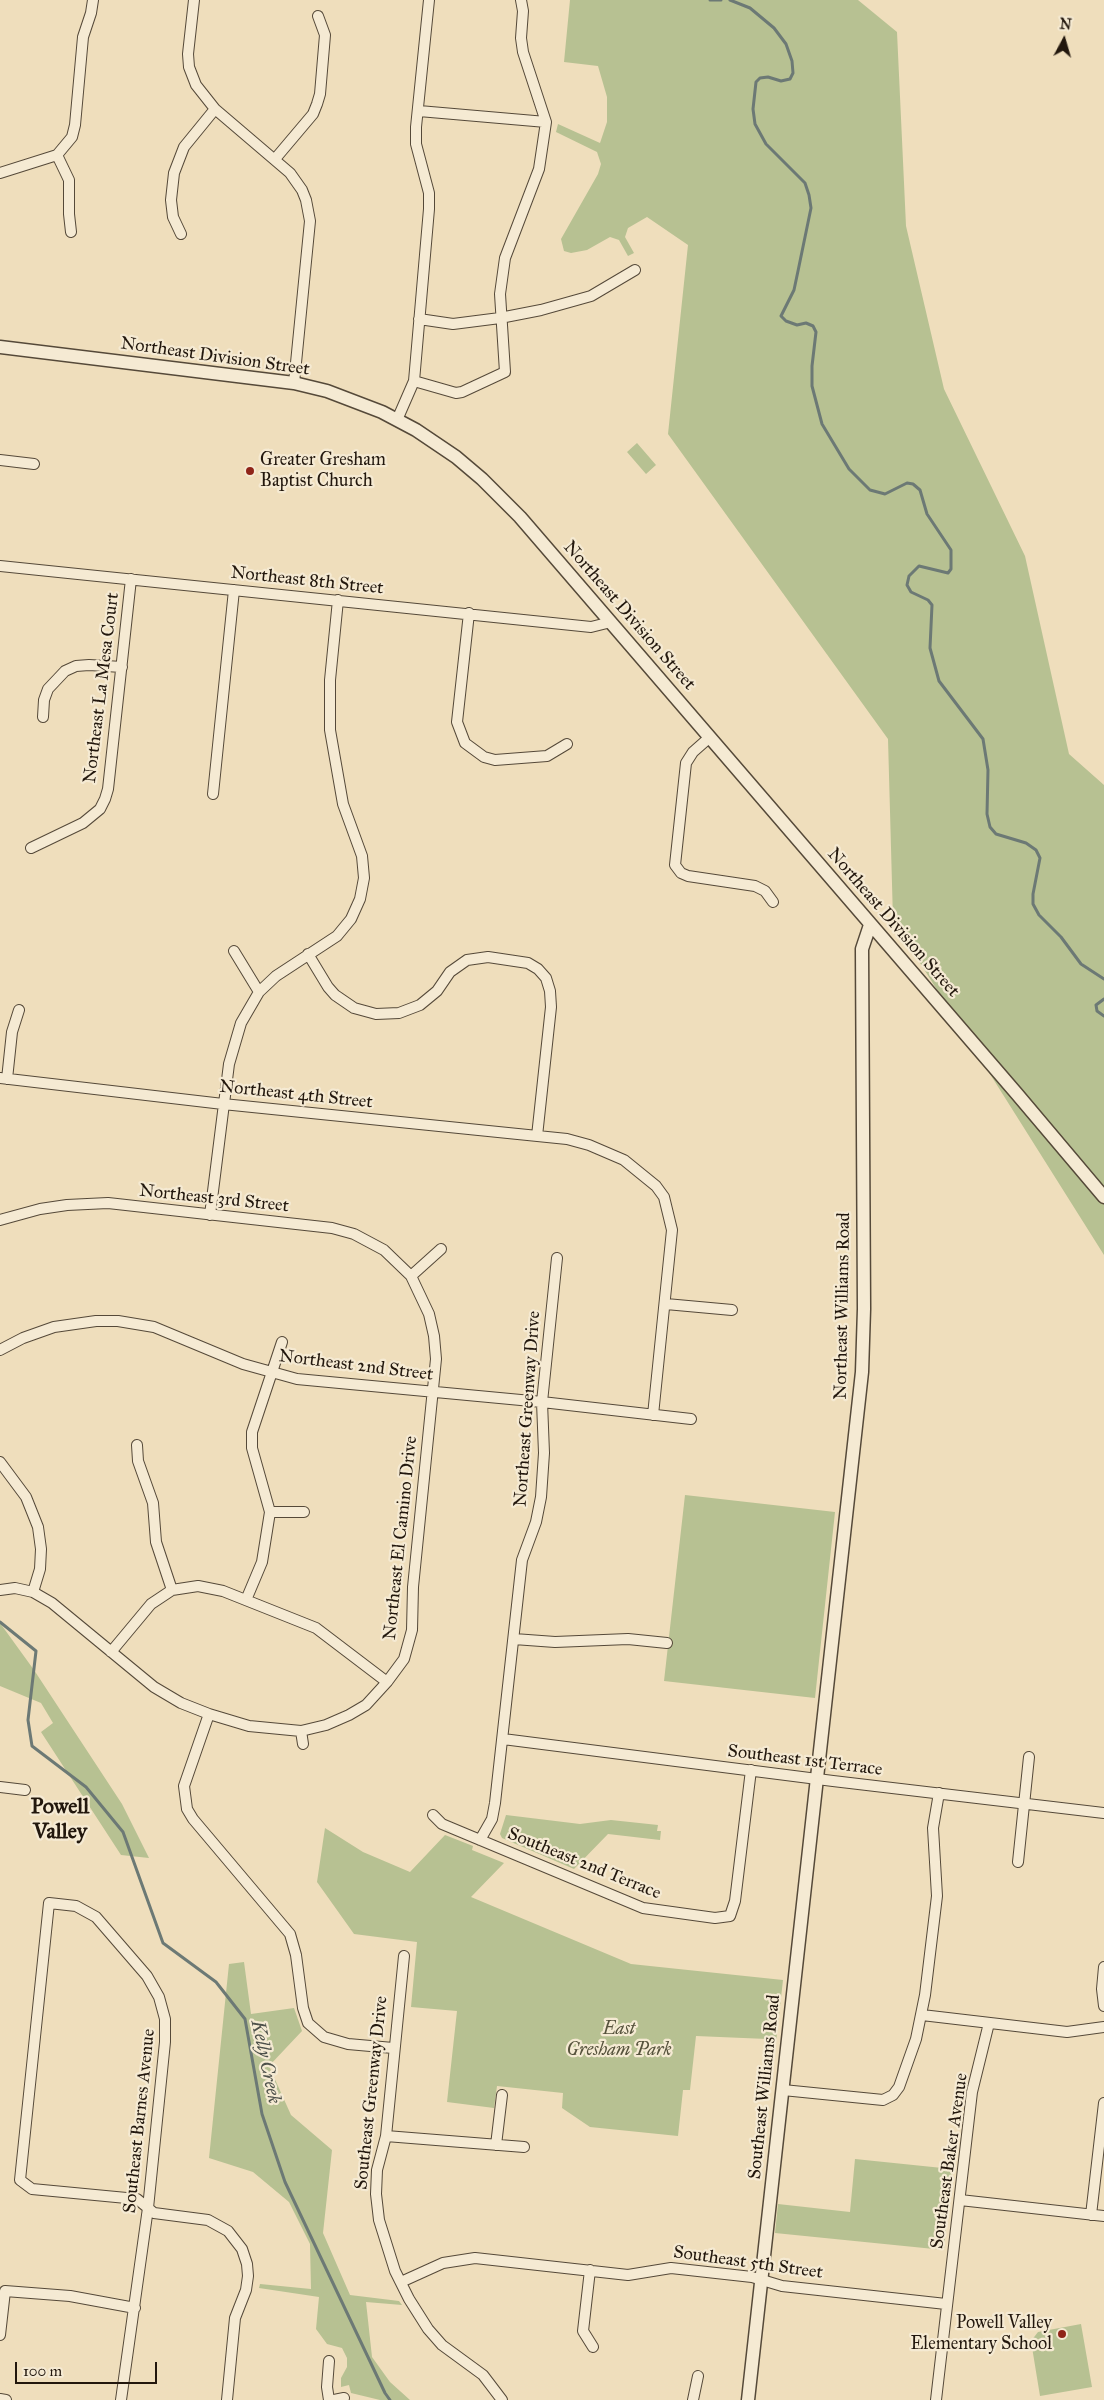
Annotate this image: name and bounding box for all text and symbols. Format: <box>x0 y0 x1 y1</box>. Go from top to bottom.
north arrow <box>1039 15 1089 65</box>
text: N <box>1059 16 1072 34</box>
street label: Northeast Division Street <box>119 333 311 381</box>
place label: Greater Gresham Baptist Church <box>260 450 386 492</box>
marker: Greater Gresham Baptist Church <box>244 465 256 477</box>
street label: Northeast Division Street <box>558 537 700 695</box>
street label: Northeast 8th Street <box>229 562 385 600</box>
street label: Northeast La Mesa Court <box>80 591 124 785</box>
street label: Northeast Division Street <box>822 844 964 1002</box>
street label: Northeast 4th Street <box>218 1076 374 1114</box>
street label: Northeast 3rd Street <box>138 1180 290 1218</box>
street label: Northeast Williams Road <box>831 1212 855 1400</box>
street label: Northeast Greenway Drive <box>510 1310 546 1508</box>
street label: Northeast 2nd Street <box>278 1346 434 1386</box>
street label: Northeast El Camino Drive <box>380 1435 422 1641</box>
street label: Southeast 1st Terrace <box>726 1741 884 1781</box>
district label: Powell Valley <box>31 1795 89 1846</box>
street label: Southeast 2nd Terrace <box>504 1823 664 1905</box>
street label: Southeast Williams Road <box>745 1994 785 2180</box>
street label: Southeast Greenway Drive <box>351 1995 393 2191</box>
water label: Kelly Creek <box>245 2018 285 2106</box>
park label: East Gresham Park <box>566 2019 672 2062</box>
street label: Southeast Barnes Avenue <box>120 2028 160 2214</box>
street label: Southeast Baker Avenue <box>927 2072 973 2250</box>
street label: Southeast 5th Street <box>672 2242 824 2284</box>
place label: Powell Valley Elementary School <box>910 2313 1052 2356</box>
marker: Powell Valley Elementary School <box>1056 2328 1068 2340</box>
scale bar <box>18 2352 160 2384</box>
text: 100 m <box>23 2362 62 2380</box>

